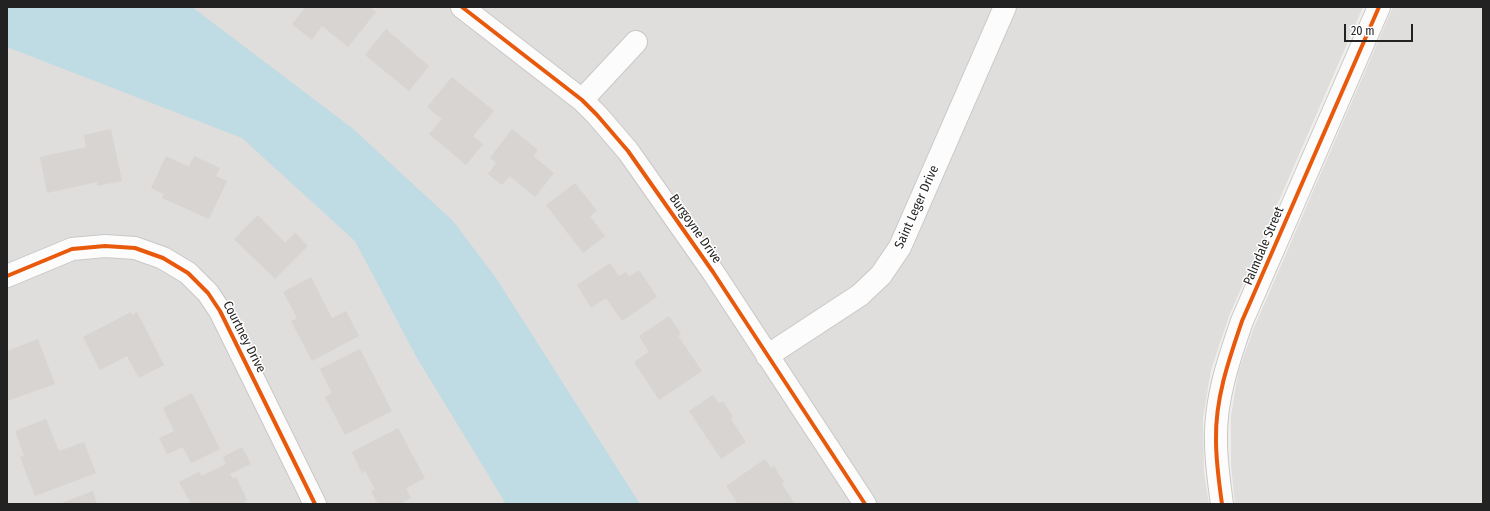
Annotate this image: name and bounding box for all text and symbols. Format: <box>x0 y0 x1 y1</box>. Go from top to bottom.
scale bar <box>1346 16 1415 42</box>
text: 20 m <box>1351 24 1375 38</box>
street label: Saint Leger Drive <box>892 163 942 251</box>
street label: Burgoyne Drive <box>665 192 725 266</box>
street label: Palmdale Street <box>1240 204 1288 288</box>
street label: Courtney Drive <box>219 299 269 375</box>

